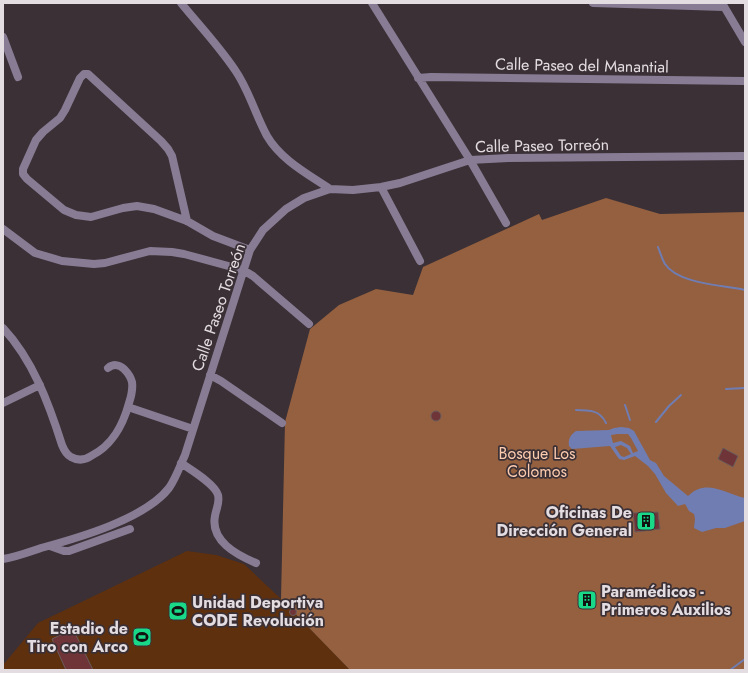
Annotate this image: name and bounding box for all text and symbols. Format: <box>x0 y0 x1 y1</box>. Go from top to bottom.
street label: Calle Paseo del Manantial <box>495 52 669 79</box>
street label: Calle Paseo Torreón <box>475 133 609 158</box>
street label: Calle Paseo Torreón <box>186 240 251 374</box>
park label: Bosque Los Colomos <box>498 442 576 483</box>
place label: Oficinas De Dirección General <box>497 501 632 542</box>
building icon: Oficinas De Dirección General <box>635 510 657 532</box>
place label: Paramédicos - Primeros Auxilios <box>601 580 731 621</box>
building icon: Paramédicos - Primeros Auxilios <box>576 589 598 611</box>
place label: Unidad Deportiva CODE Revolución <box>192 591 324 632</box>
sports icon: Unidad Deportiva CODE Revolución <box>167 600 189 622</box>
place label: Estadio de Tiro con Arco <box>27 617 128 658</box>
sports icon: Estadio de Tiro con Arco <box>131 626 153 648</box>

